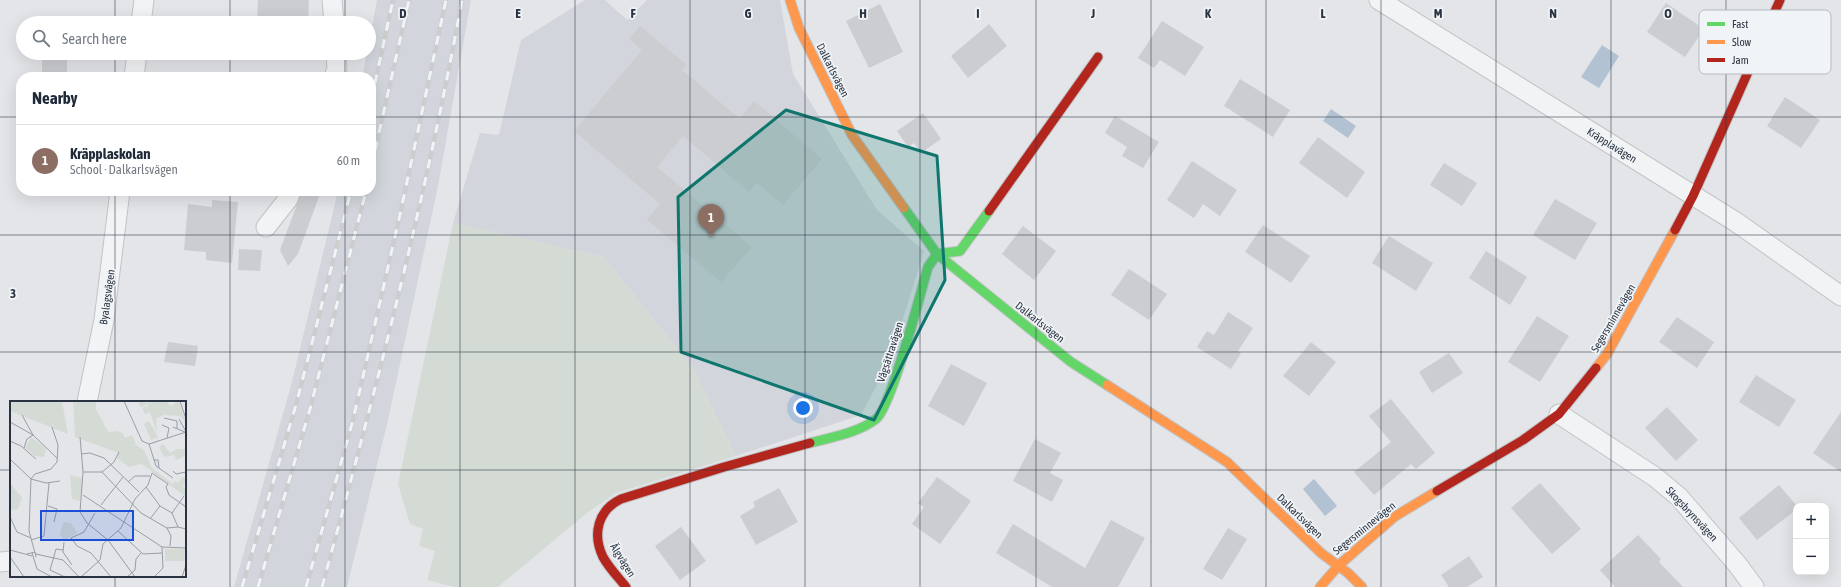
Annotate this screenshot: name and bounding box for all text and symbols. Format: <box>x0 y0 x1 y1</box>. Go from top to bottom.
text: D <box>399 6 407 21</box>
text: E <box>515 6 521 21</box>
text: F <box>630 6 636 21</box>
text: G <box>745 6 752 21</box>
text: H <box>859 6 867 21</box>
text: I <box>976 6 980 21</box>
text: J <box>1090 6 1095 21</box>
text: K <box>1205 6 1212 21</box>
text: L <box>1320 6 1326 21</box>
text: M <box>1434 6 1443 21</box>
text: N <box>1549 6 1557 21</box>
text: O <box>1664 6 1672 21</box>
legend <box>1699 10 1831 74</box>
search box <box>16 16 376 60</box>
text: Fast <box>1732 18 1748 30</box>
icon: search <box>30 27 52 49</box>
text: Search here <box>62 30 127 47</box>
text: Slow <box>1732 36 1751 48</box>
street label: Dalkarlsvägen <box>814 41 852 99</box>
text: Jam <box>1732 54 1749 66</box>
text: Nearby <box>32 88 78 108</box>
street label: Kräpplavägen <box>1585 125 1639 165</box>
text: Kräpplaskolan <box>70 145 151 162</box>
text: 1 <box>42 153 48 168</box>
text: 60 m <box>337 153 360 168</box>
text: School · Dalkarlsvägen <box>70 162 178 177</box>
pin: 1 <box>698 204 724 237</box>
street label: Byalagsvägen <box>97 269 117 325</box>
street label: Segersminnevägen <box>1589 282 1637 354</box>
text: 3 <box>10 286 16 301</box>
street label: Dalkarlsvägen <box>1013 299 1067 345</box>
street label: Vågsättravägen <box>875 320 905 384</box>
your location <box>793 398 813 418</box>
inset map <box>10 401 186 577</box>
street label: Skogsbrynsvägen <box>1664 484 1720 544</box>
street label: Dalkarlsvägen <box>1275 491 1325 541</box>
street label: Segersminnevägen <box>1330 499 1398 557</box>
map controls <box>1793 503 1829 575</box>
button: + <box>1793 503 1829 539</box>
button: − <box>1793 539 1829 575</box>
street label: Älgvägen <box>608 541 638 579</box>

